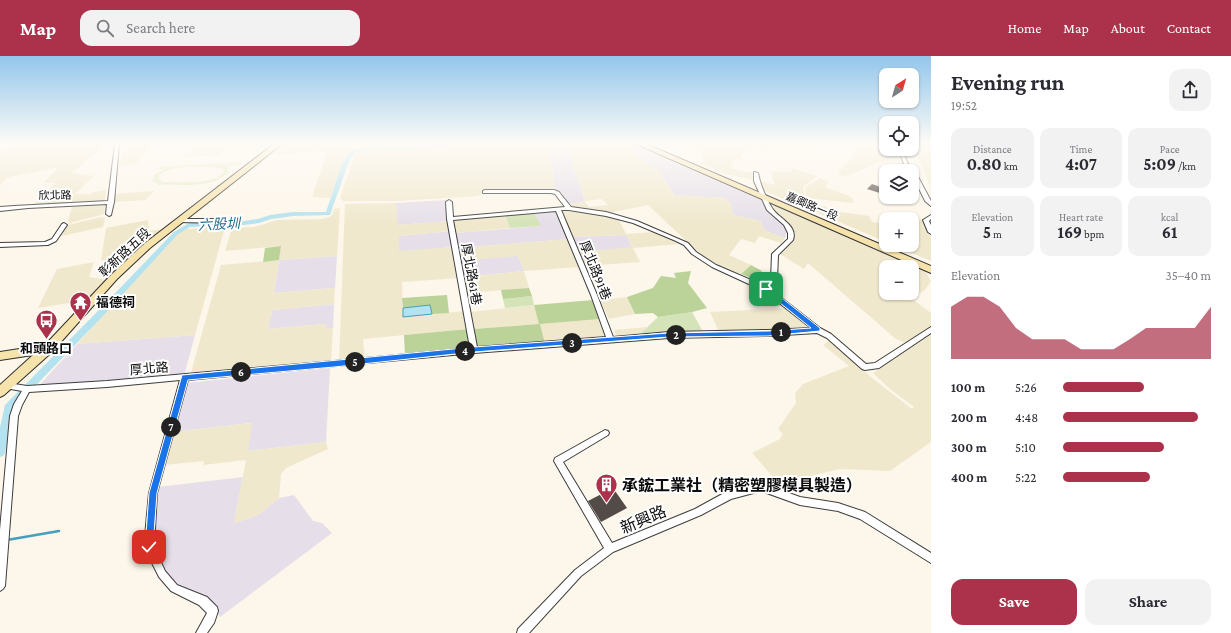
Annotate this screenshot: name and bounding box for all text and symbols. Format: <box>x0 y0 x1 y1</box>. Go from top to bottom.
search box <box>80 10 360 46</box>
icon: search <box>94 17 116 39</box>
text: Map <box>20 18 56 39</box>
text: Search here <box>126 20 195 36</box>
text: Home <box>1008 20 1041 36</box>
text: Map <box>1063 20 1089 36</box>
text: About <box>1111 20 1145 36</box>
text: Contact <box>1167 20 1211 36</box>
north arrow <box>879 68 919 108</box>
map controls <box>879 68 919 300</box>
button: share <box>1169 69 1211 111</box>
text: Evening run <box>951 70 1064 95</box>
text: 19:52 <box>951 98 977 113</box>
button: locate <box>879 116 919 156</box>
text: Distance <box>973 143 1012 155</box>
text: Time <box>1070 143 1092 155</box>
text: Pace <box>1160 143 1180 155</box>
text: 0.80 <box>967 155 1002 174</box>
text: 4:07 <box>1065 155 1097 174</box>
text: 5:09 <box>1143 155 1176 174</box>
text: km <box>1002 160 1018 172</box>
text: /km <box>1176 160 1196 172</box>
button: layers <box>879 164 919 204</box>
street label: 欣北路 <box>38 189 72 201</box>
street label: 嘉卿路一段 <box>784 190 840 222</box>
text: Elevation <box>972 211 1013 223</box>
text: Heart rate <box>1059 211 1103 223</box>
text: kcal <box>1161 211 1179 223</box>
button: + <box>879 212 919 252</box>
water label: 六股圳 <box>198 215 242 233</box>
text: 5 <box>983 223 991 242</box>
text: 169 <box>1058 223 1082 242</box>
text: 61 <box>1162 223 1177 242</box>
street label: 彰新路五段 <box>95 225 153 280</box>
text: m <box>991 228 1002 240</box>
text: bpm <box>1082 228 1104 240</box>
street label: 厚北路91巷 <box>577 238 614 302</box>
street label: 厚北路61巷 <box>459 242 484 306</box>
button: − <box>879 260 919 300</box>
text: Elevation <box>951 268 1000 283</box>
text: 35–40 m <box>1165 268 1211 283</box>
pin <box>749 272 783 306</box>
icon: arrive <box>755 278 777 300</box>
temple icon: 福德祠 <box>67 289 93 322</box>
place label: 福德祠 <box>96 295 135 310</box>
bus stop icon: 和頭路口 <box>33 307 59 340</box>
pin: 1 <box>771 322 791 342</box>
pin: 2 <box>666 325 686 345</box>
text: 1 <box>779 326 783 338</box>
text: 2 <box>673 329 679 341</box>
pin: 3 <box>562 333 582 353</box>
text: 3 <box>569 337 575 349</box>
place label: 和頭路口 <box>20 341 72 356</box>
pin: 4 <box>455 341 475 361</box>
text: 4 <box>462 345 468 357</box>
pin: 5 <box>345 352 365 372</box>
text: 5 <box>352 356 358 368</box>
street label: 厚北路 <box>129 359 169 378</box>
pin: 6 <box>231 362 251 382</box>
text: 6 <box>238 366 244 378</box>
text: 100 m <box>951 380 985 395</box>
text: 5:26 <box>1015 380 1037 395</box>
text: 200 m <box>951 410 987 425</box>
text: 4:48 <box>1015 410 1038 425</box>
pin: 7 <box>161 417 181 437</box>
text: 7 <box>168 421 174 433</box>
text: 300 m <box>951 440 987 455</box>
text: 5:10 <box>1015 440 1036 455</box>
text: 400 m <box>951 470 987 485</box>
text: 5:22 <box>1015 470 1036 485</box>
building icon: 承鋐工業社（精密塑膠模具製造） <box>593 472 619 505</box>
place label: 承鋐工業社（精密塑膠模具製造） <box>622 476 862 494</box>
street label: 新興路 <box>618 502 669 537</box>
pin <box>132 530 166 564</box>
icon: check <box>138 536 160 558</box>
button: Save <box>951 579 1077 625</box>
button: Share <box>1085 579 1211 625</box>

